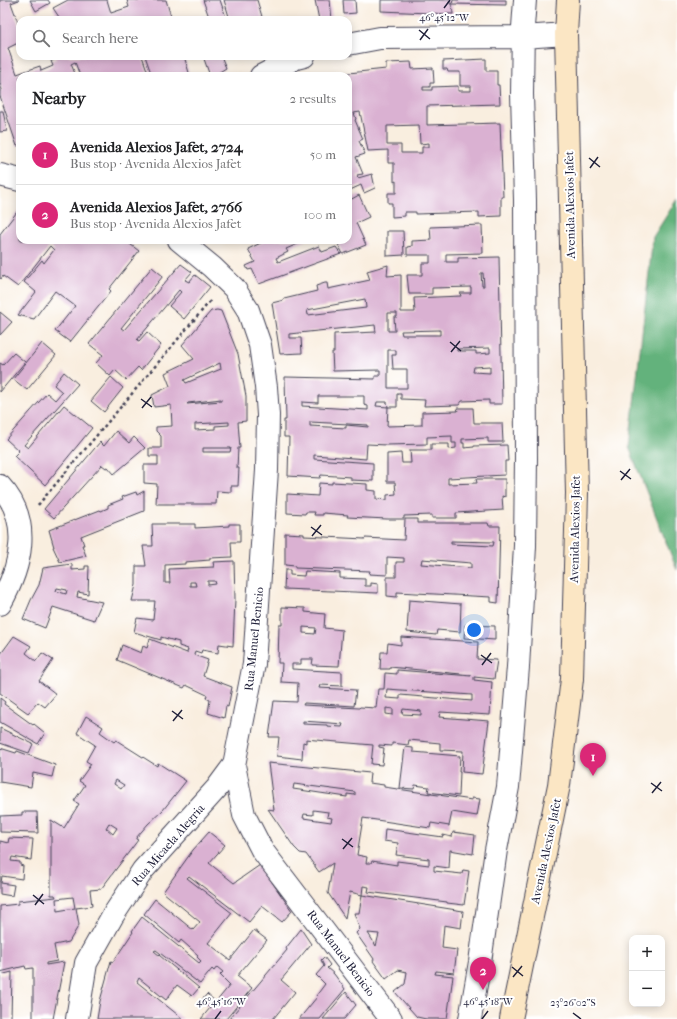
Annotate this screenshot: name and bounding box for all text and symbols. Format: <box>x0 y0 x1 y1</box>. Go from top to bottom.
text: 46°45'12"W <box>419 12 470 24</box>
search box <box>16 16 352 60</box>
icon: search <box>30 27 52 49</box>
text: Search here <box>62 29 138 47</box>
text: Nearby <box>32 88 86 108</box>
text: 2 results <box>290 91 336 106</box>
text: Avenida Alexios Jafet, 2724 <box>70 138 243 156</box>
text: 1 <box>43 147 47 162</box>
text: 50 m <box>310 147 336 162</box>
street label: Avenida Alexios Jafet <box>562 150 578 260</box>
text: Bus stop · Avenida Alexios Jafet <box>70 156 241 171</box>
text: Avenida Alexios Jafet, 2766 <box>70 198 242 216</box>
text: 2 <box>42 207 48 222</box>
text: 100 m <box>303 207 336 222</box>
text: Bus stop · Avenida Alexios Jafet <box>70 216 241 231</box>
street label: Avenida Alexios Jafet <box>567 474 583 584</box>
street label: Rua Manuel Benicio <box>242 586 266 692</box>
your location <box>464 620 484 640</box>
pin: 1 <box>580 743 606 776</box>
street label: Avenida Alexios Jafet <box>528 796 564 906</box>
street label: Rua Micaela Alegria <box>129 801 208 889</box>
street label: Rua Manuel Benicio <box>304 907 378 999</box>
map controls <box>629 935 665 1007</box>
button: + <box>629 935 665 971</box>
pin: 2 <box>470 957 496 990</box>
button: − <box>629 971 665 1007</box>
text: 46°45'16"W <box>196 996 247 1008</box>
text: 46°45'18"W <box>463 996 514 1008</box>
text: 23°26'02"S <box>550 997 596 1009</box>

